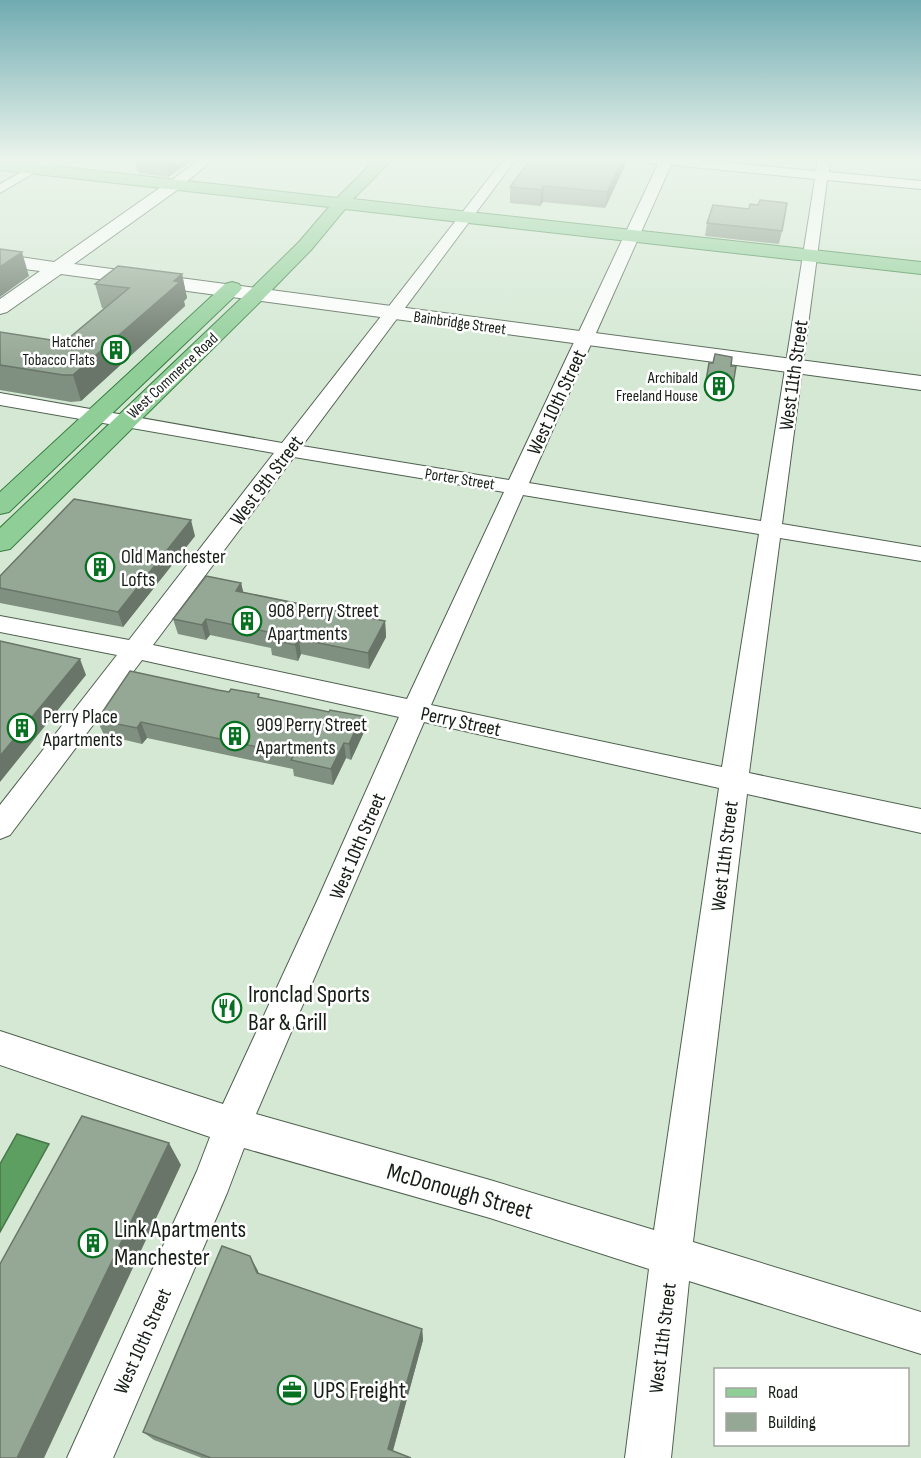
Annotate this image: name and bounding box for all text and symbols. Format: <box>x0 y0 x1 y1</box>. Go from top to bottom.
street label: Bainbridge Street <box>412 308 507 339</box>
street label: West 11th Street <box>774 318 814 432</box>
street label: West Commerce Road <box>124 329 222 423</box>
place label: Hatcher Tobacco Flats <box>23 333 95 370</box>
building icon: Hatcher Tobacco Flats <box>100 334 132 366</box>
street label: West 10th Street <box>522 346 592 459</box>
place label: Archibald Freeland House <box>616 369 698 406</box>
building icon: Archibald Freeland House <box>703 370 735 402</box>
street label: West 9th Street <box>225 431 308 530</box>
street label: Porter Street <box>424 465 496 494</box>
place label: Old Manchester Lofts <box>121 545 226 592</box>
building icon: Old Manchester Lofts <box>84 551 116 583</box>
place label: 908 Perry Street Apartments <box>267 599 379 646</box>
building icon: 908 Perry Street Apartments <box>231 605 263 637</box>
street label: Perry Street <box>419 702 503 742</box>
place label: Perry Place Apartments <box>42 705 123 752</box>
building icon: Perry Place Apartments <box>6 712 38 744</box>
place label: 909 Perry Street Apartments <box>255 713 367 760</box>
building icon: 909 Perry Street Apartments <box>219 720 251 752</box>
street label: West 10th Street <box>325 790 391 903</box>
street label: West 11th Street <box>706 800 744 913</box>
place label: Ironclad Sports Bar & Grill <box>248 980 370 1037</box>
restaurant icon: Ironclad Sports Bar & Grill <box>211 992 243 1024</box>
street label: McDonough Street <box>384 1157 536 1226</box>
place label: Link Apartments Manchester <box>114 1215 246 1272</box>
building icon: Link Apartments Manchester <box>77 1227 109 1259</box>
street label: West 11th Street <box>644 1282 682 1395</box>
street label: West 10th Street <box>109 1285 177 1398</box>
legend <box>714 1368 909 1446</box>
office icon: UPS Freight <box>276 1374 308 1406</box>
place label: UPS Freight <box>313 1376 406 1405</box>
text: Road <box>768 1382 798 1403</box>
text: Building <box>768 1412 816 1433</box>

